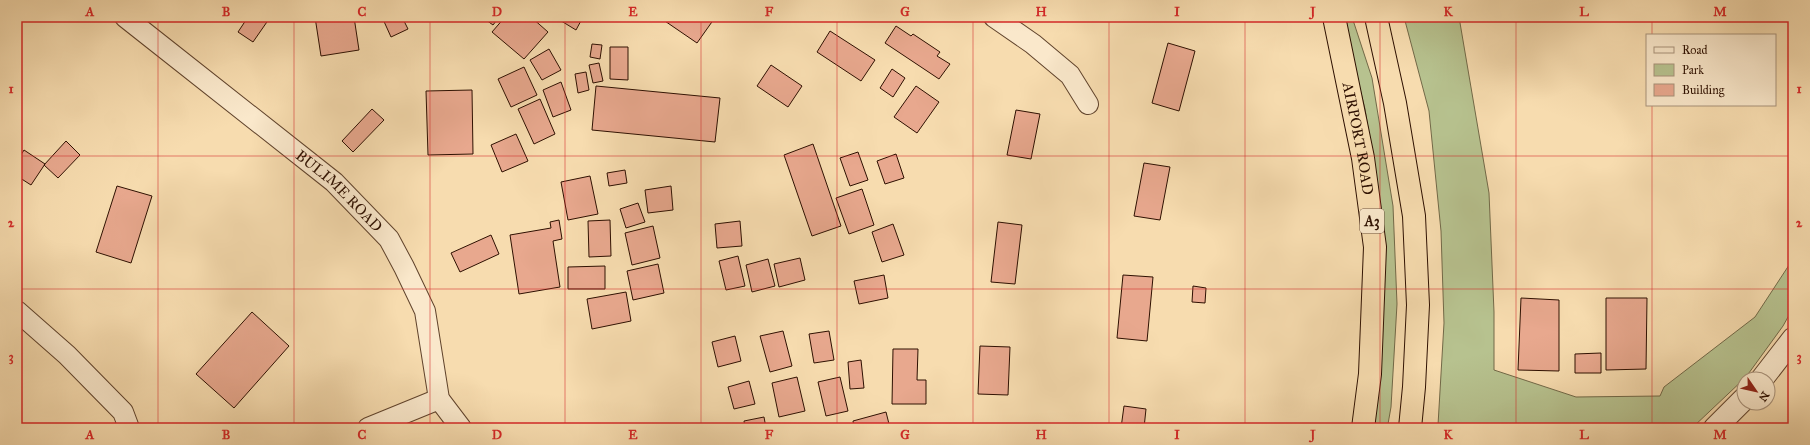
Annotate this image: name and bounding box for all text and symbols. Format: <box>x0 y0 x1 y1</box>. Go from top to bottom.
text: A <box>85 4 95 20</box>
text: B <box>222 4 231 20</box>
text: C <box>358 4 367 20</box>
text: D <box>492 4 502 20</box>
text: E <box>628 4 638 20</box>
text: F <box>765 4 774 20</box>
text: G <box>900 4 910 20</box>
text: H <box>1035 4 1047 20</box>
text: I <box>1174 4 1180 20</box>
text: J <box>1308 4 1316 20</box>
text: K <box>1443 4 1453 20</box>
text: L <box>1579 4 1589 20</box>
text: M <box>1713 4 1727 20</box>
legend <box>1646 34 1776 106</box>
text: Road <box>1682 43 1708 57</box>
text: Park <box>1682 63 1704 77</box>
street label: AIRPORT ROAD <box>1338 80 1377 196</box>
text: 1 <box>8 81 14 97</box>
text: 1 <box>1796 81 1802 97</box>
text: Building <box>1682 83 1725 98</box>
street label: BULIME ROAD <box>292 146 386 236</box>
road number: A3 <box>1360 209 1384 233</box>
text: 2 <box>8 215 15 231</box>
text: 2 <box>1796 215 1803 231</box>
text: 3 <box>8 349 14 365</box>
text: 3 <box>1796 349 1802 365</box>
north arrow <box>1736 371 1776 411</box>
text: N <box>1756 389 1772 404</box>
text: A <box>85 427 95 443</box>
text: B <box>222 427 231 443</box>
text: C <box>358 427 367 443</box>
text: D <box>492 427 502 443</box>
text: E <box>628 427 638 443</box>
text: F <box>765 427 774 443</box>
text: G <box>900 427 910 443</box>
text: H <box>1035 427 1047 443</box>
text: I <box>1174 427 1180 443</box>
text: J <box>1308 427 1316 443</box>
text: K <box>1443 427 1453 443</box>
text: L <box>1579 427 1589 443</box>
text: M <box>1713 427 1727 443</box>

